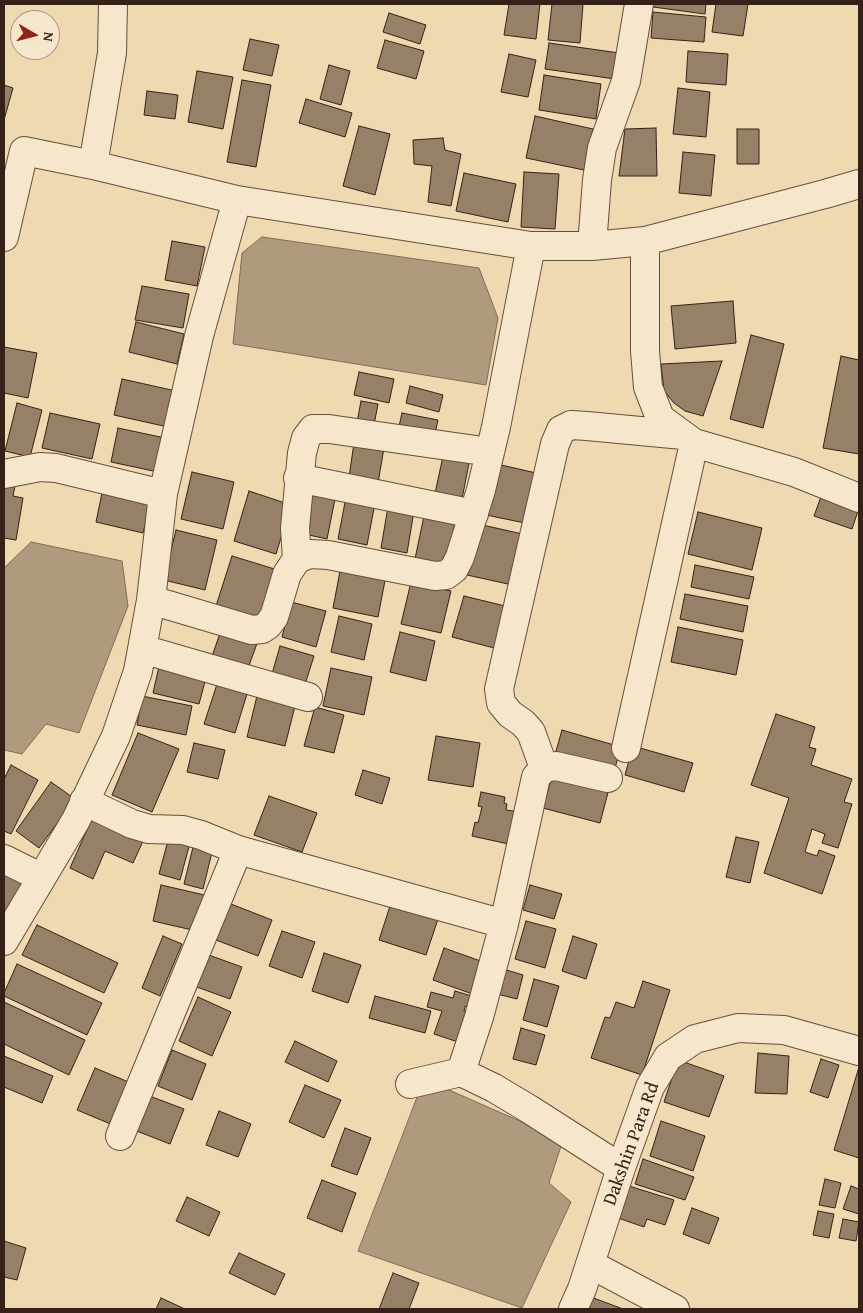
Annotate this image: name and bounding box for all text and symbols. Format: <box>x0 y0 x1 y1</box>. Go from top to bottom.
north arrow <box>10 10 60 60</box>
text: N <box>38 31 59 43</box>
street label: Dakshin Para Rd <box>599 1079 665 1209</box>

